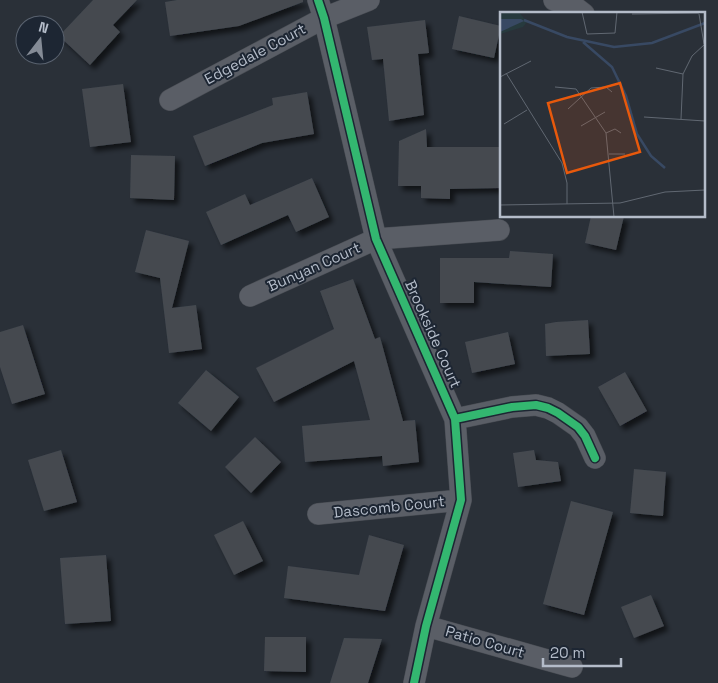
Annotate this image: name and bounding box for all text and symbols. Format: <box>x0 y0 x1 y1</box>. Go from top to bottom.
inset map <box>500 12 706 218</box>
north arrow <box>15 15 65 65</box>
text: N <box>37 18 51 37</box>
street label: Edgedale Court <box>201 19 309 88</box>
street label: Bunyan Court <box>264 238 363 295</box>
street label: Brookside Court <box>401 277 466 391</box>
street label: Dascomb Court <box>332 491 446 522</box>
street label: Patio Court <box>443 621 527 662</box>
scale bar <box>543 636 620 668</box>
text: 20 m <box>550 643 585 662</box>

